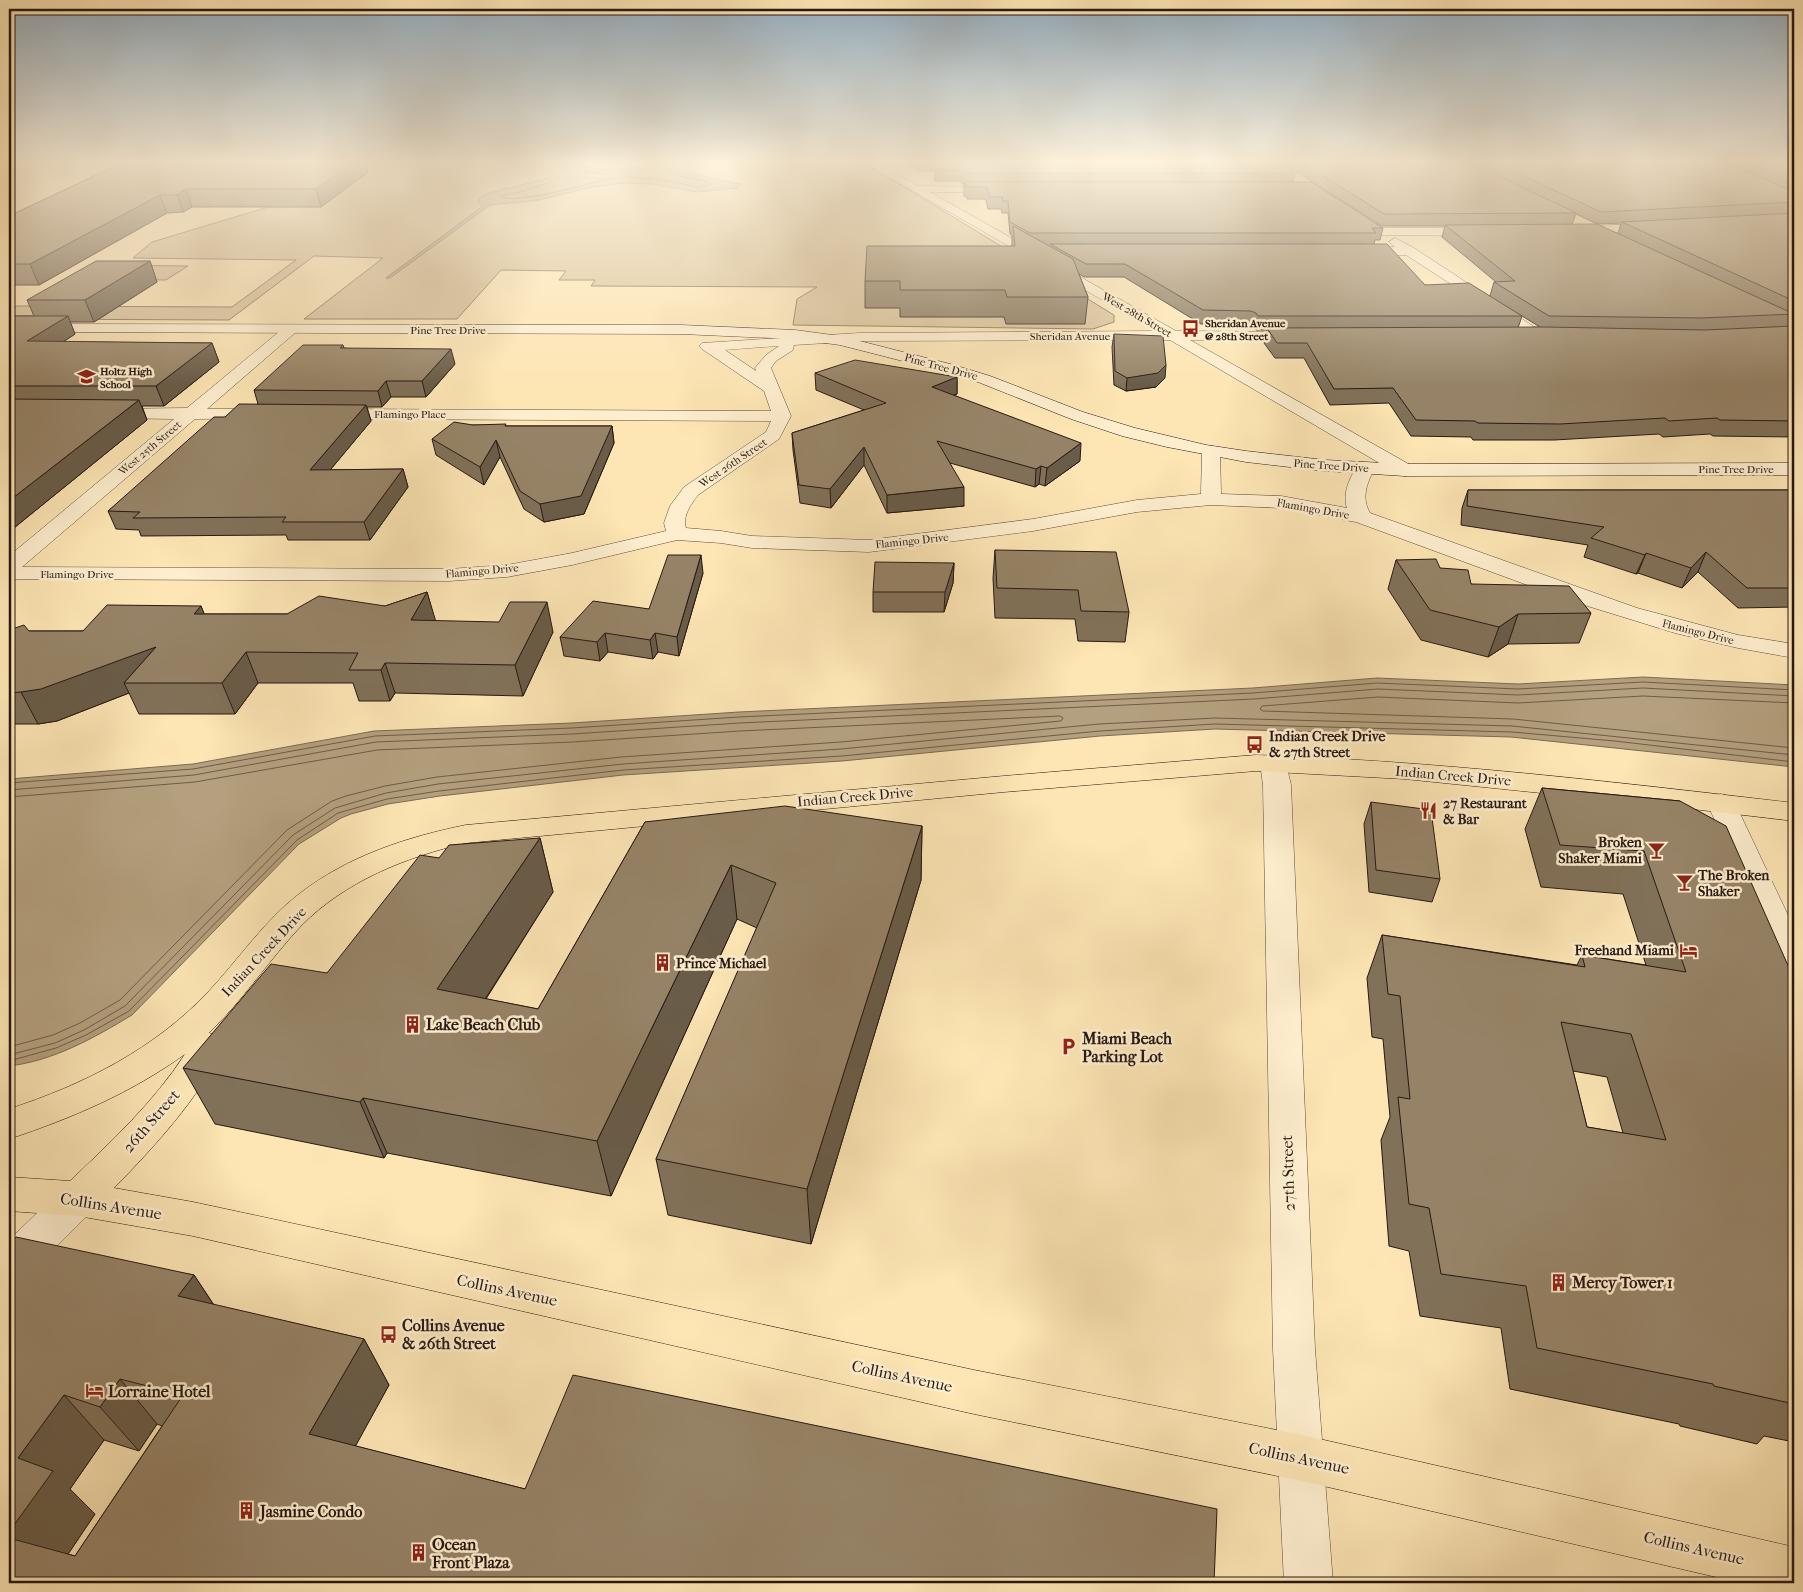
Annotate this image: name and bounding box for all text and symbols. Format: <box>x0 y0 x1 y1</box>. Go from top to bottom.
street label: West 28th Street <box>1099 289 1174 340</box>
place label: Sheridan Avenue @ 28th Street <box>1205 317 1286 343</box>
bus stop icon: Sheridan Avenue @ 28th Street <box>1181 319 1201 339</box>
street label: Pine Tree Drive <box>410 324 486 337</box>
street label: Sheridan Avenue <box>1030 330 1111 343</box>
street label: Pine Tree Drive <box>903 351 980 383</box>
place label: Holtz High School <box>100 365 153 391</box>
school or university icon: Holtz High School <box>76 367 96 387</box>
street label: Flamingo Place <box>374 408 446 421</box>
street label: West 25th Street <box>115 418 184 479</box>
street label: West 26th Street <box>696 435 769 491</box>
street label: Pine Tree Drive <box>1293 457 1370 475</box>
street label: Pine Tree Drive <box>1698 463 1774 476</box>
street label: Flamingo Drive <box>1276 496 1351 522</box>
street label: Flamingo Drive <box>875 531 950 551</box>
street label: Flamingo Drive <box>445 561 520 581</box>
street label: Flamingo Drive <box>40 568 114 581</box>
street label: Flamingo Drive <box>1661 617 1736 647</box>
place label: Indian Creek Drive & 27th Street <box>1269 728 1385 761</box>
bus stop icon: Indian Creek Drive & 27th Street <box>1245 734 1265 754</box>
street label: Indian Creek Drive <box>1394 762 1512 790</box>
street label: Indian Creek Drive <box>796 783 914 811</box>
place label: 27 Restaurant & Bar <box>1443 795 1528 828</box>
restaurant icon: 27 Restaurant & Bar <box>1419 801 1439 821</box>
place label: Broken Shaker Miami <box>1558 834 1643 867</box>
bar icon: Broken Shaker Miami <box>1646 840 1666 860</box>
place label: The Broken Shaker <box>1697 867 1770 900</box>
bar icon: The Broken Shaker <box>1674 873 1694 893</box>
street label: Indian Creek Drive <box>218 904 310 1000</box>
hotel icon: Freehand Miami <box>1678 940 1698 960</box>
place label: Freehand Miami <box>1574 942 1675 959</box>
building icon: Prince Michael <box>652 953 672 973</box>
place label: Prince Michael <box>676 955 767 972</box>
building icon: Lake Beach Club <box>402 1014 422 1034</box>
place label: Lake Beach Club <box>426 1015 541 1034</box>
place label: Miami Beach Parking Lot <box>1081 1029 1173 1067</box>
parking icon: Miami Beach Parking Lot <box>1058 1037 1078 1057</box>
street label: 26th Street <box>118 1085 184 1156</box>
street label: 27th Street <box>1277 1134 1299 1211</box>
street label: Collins Avenue <box>59 1189 163 1223</box>
street label: Collins Avenue <box>455 1270 559 1310</box>
building icon: Mercy Tower 1 <box>1548 1272 1568 1292</box>
place label: Mercy Tower 1 <box>1571 1273 1673 1293</box>
place label: Collins Avenue & 26th Street <box>402 1316 505 1353</box>
bus stop icon: Collins Avenue & 26th Street <box>378 1324 398 1344</box>
street label: Collins Avenue <box>850 1356 954 1396</box>
hotel icon: Lorraine Hotel <box>84 1381 104 1401</box>
place label: Lorraine Hotel <box>108 1382 211 1401</box>
street label: Collins Avenue <box>1247 1438 1351 1478</box>
building icon: Jasmine Condo <box>236 1501 256 1521</box>
place label: Jasmine Condo <box>258 1502 362 1522</box>
street label: Collins Avenue <box>1642 1527 1746 1569</box>
place label: Ocean Front Plaza <box>431 1535 510 1572</box>
building icon: Ocean Front Plaza <box>408 1543 428 1563</box>

